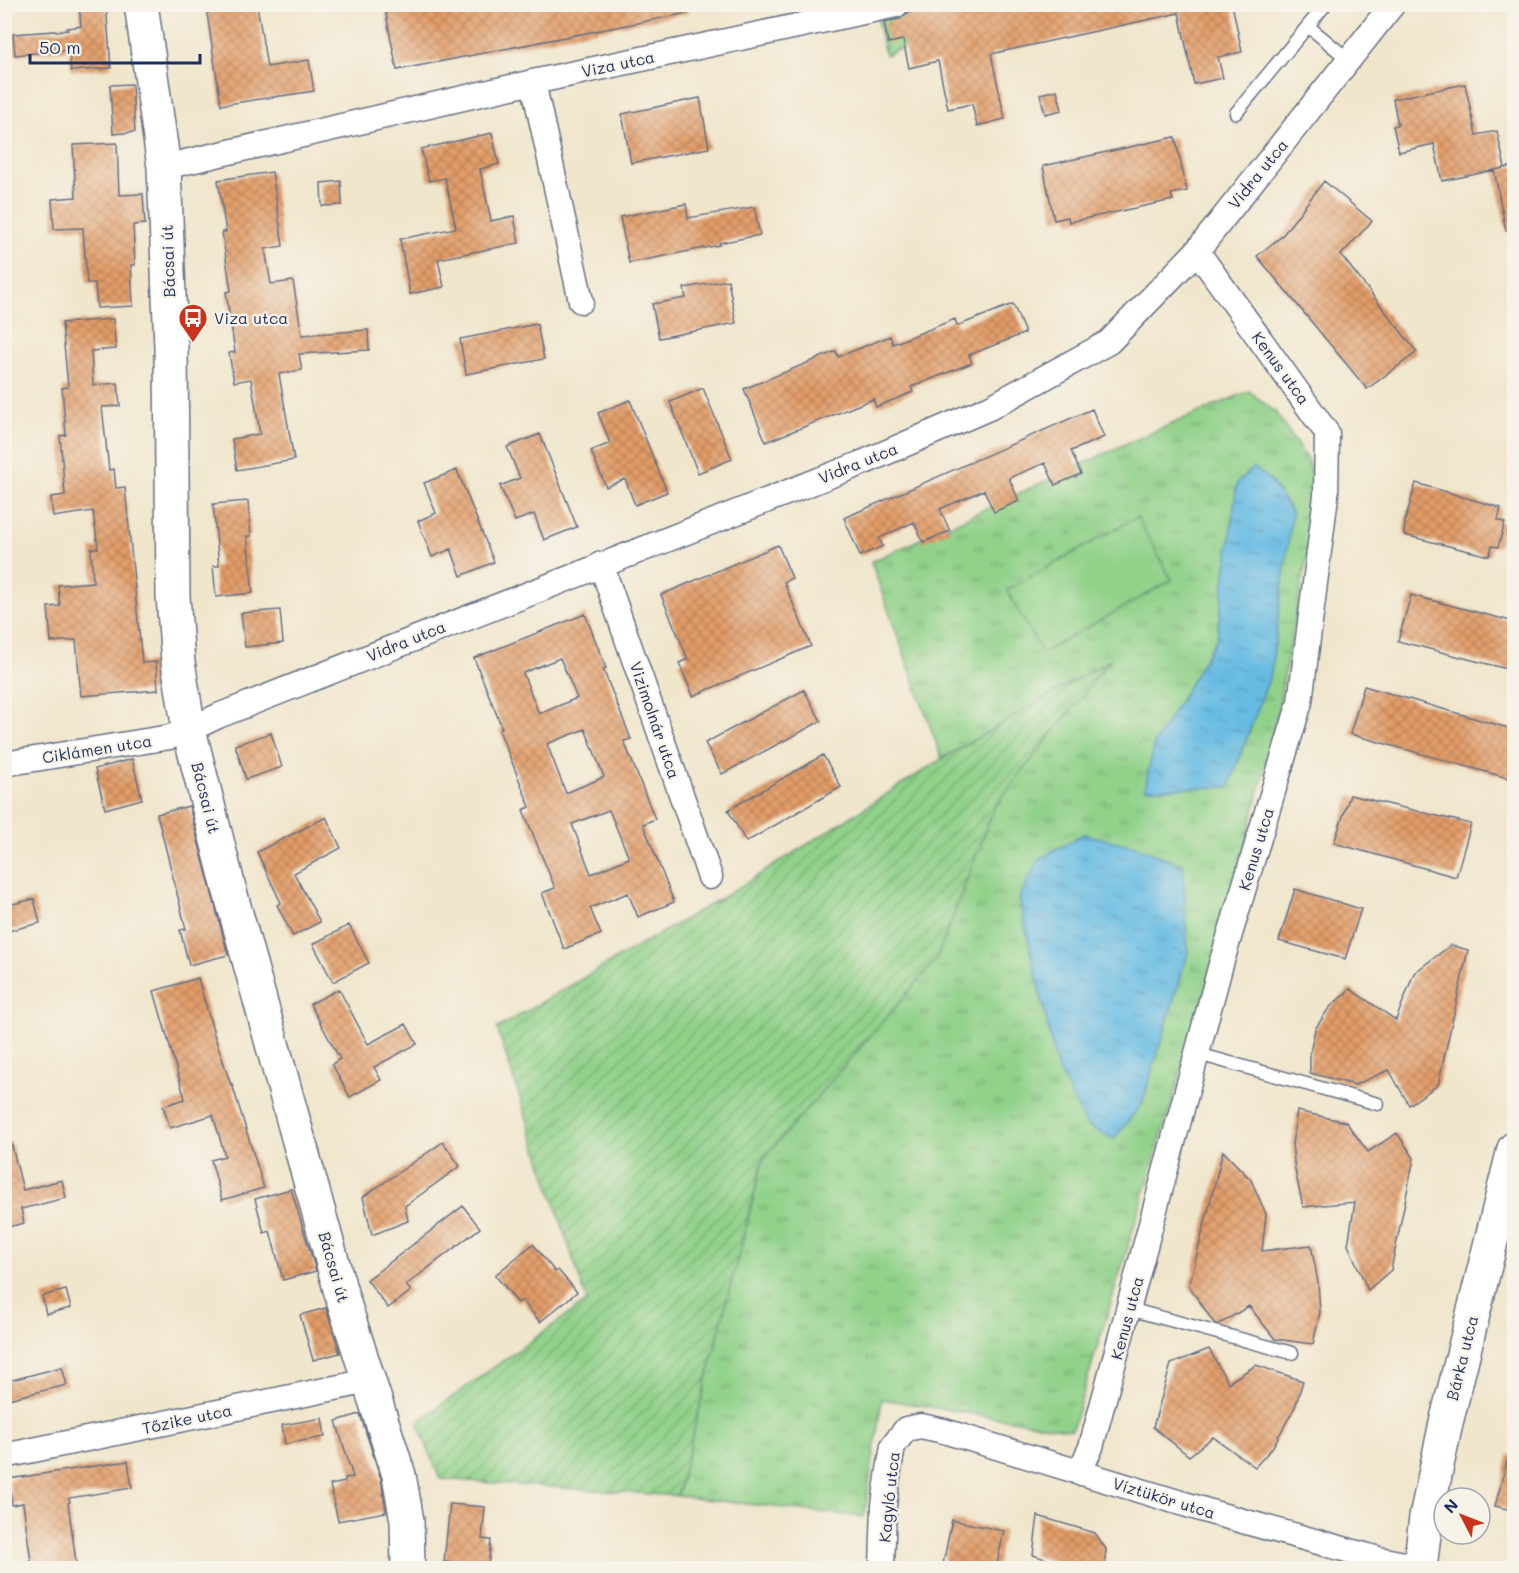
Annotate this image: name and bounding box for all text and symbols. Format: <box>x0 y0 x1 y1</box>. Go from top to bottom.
scale bar <box>30 27 200 65</box>
text: 50 m <box>39 35 81 59</box>
street label: Viza utca <box>579 46 656 82</box>
street label: Vidra utca <box>1223 135 1292 213</box>
street label: Bácsai út <box>156 224 179 298</box>
bus stop icon: Viza utca <box>177 302 209 344</box>
place label: Viza utca <box>214 307 288 328</box>
street label: Kenus utca <box>1248 327 1315 408</box>
street label: Vidra utca <box>815 437 901 488</box>
street label: Vidra utca <box>363 615 449 666</box>
street label: Vizimolnár utca <box>626 659 685 781</box>
street label: Ciklámen utca <box>41 729 153 768</box>
street label: Bácsai út <box>187 760 225 836</box>
street label: Kenus utca <box>1233 805 1278 893</box>
street label: Bácsai út <box>314 1229 355 1305</box>
street label: Kenus utca <box>1105 1274 1148 1362</box>
street label: Bárka utca <box>1441 1313 1482 1402</box>
street label: Tőzike utca <box>140 1399 234 1438</box>
street label: Kagyló utca <box>873 1451 904 1543</box>
street label: Víztükör utca <box>1110 1472 1218 1523</box>
north arrow <box>1432 1486 1492 1546</box>
text: N <box>1439 1494 1462 1517</box>

